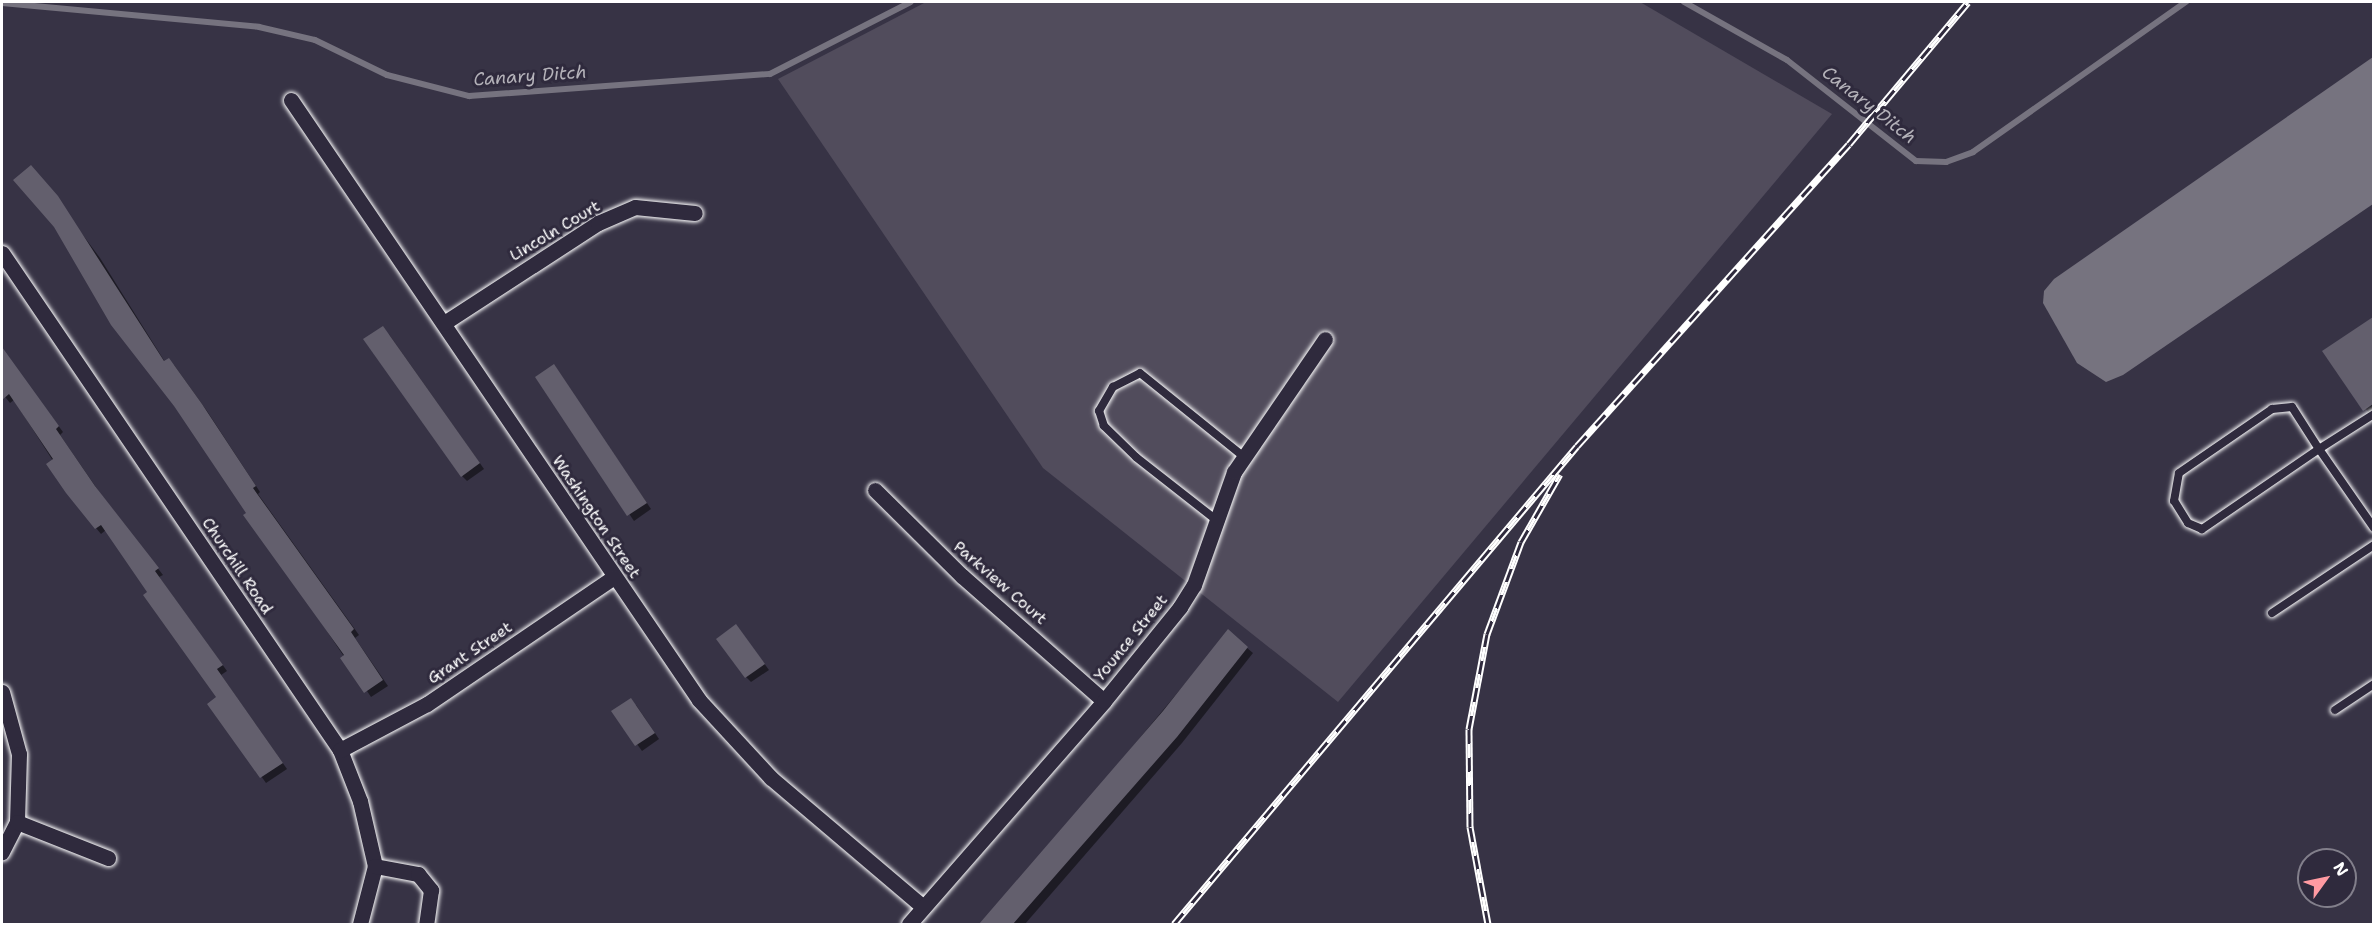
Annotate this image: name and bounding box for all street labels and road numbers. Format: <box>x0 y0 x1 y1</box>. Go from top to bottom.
street label: Lincoln Court <box>506 196 604 266</box>
street label: Washington Street <box>548 452 644 582</box>
street label: Churchill Road <box>198 514 276 618</box>
street label: Parkview Court <box>949 537 1051 629</box>
street label: Younce Street <box>1090 591 1172 685</box>
street label: Grant Street <box>424 618 516 688</box>

